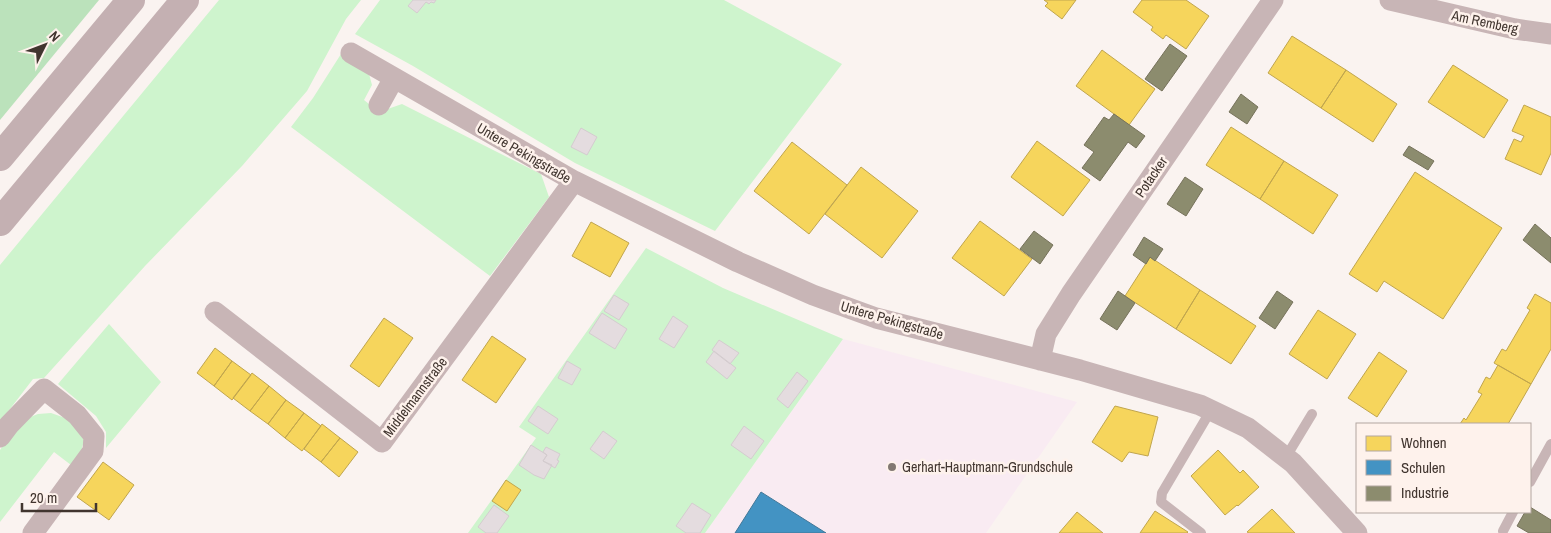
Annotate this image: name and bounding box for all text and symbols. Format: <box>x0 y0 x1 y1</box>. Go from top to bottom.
street label: Am Remberg <box>1449 6 1521 38</box>
north arrow <box>20 20 70 70</box>
text: N <box>45 27 64 45</box>
street label: Untere Pekingstraße <box>474 119 574 187</box>
street label: Potacker <box>1131 153 1171 201</box>
street label: Untere Pekingstraße <box>839 297 945 343</box>
street label: Middelmannstraße <box>379 353 451 441</box>
legend <box>1356 423 1531 513</box>
text: Wohnen <box>1401 432 1447 453</box>
text: Schulen <box>1401 457 1445 478</box>
place label: Gerhart-Hauptmann-Grundschule <box>902 458 1073 476</box>
marker: Gerhart-Hauptmann-Grundschule <box>886 461 898 473</box>
scale bar <box>22 480 96 512</box>
text: Industrie <box>1401 482 1449 503</box>
text: 20 m <box>30 487 57 508</box>

